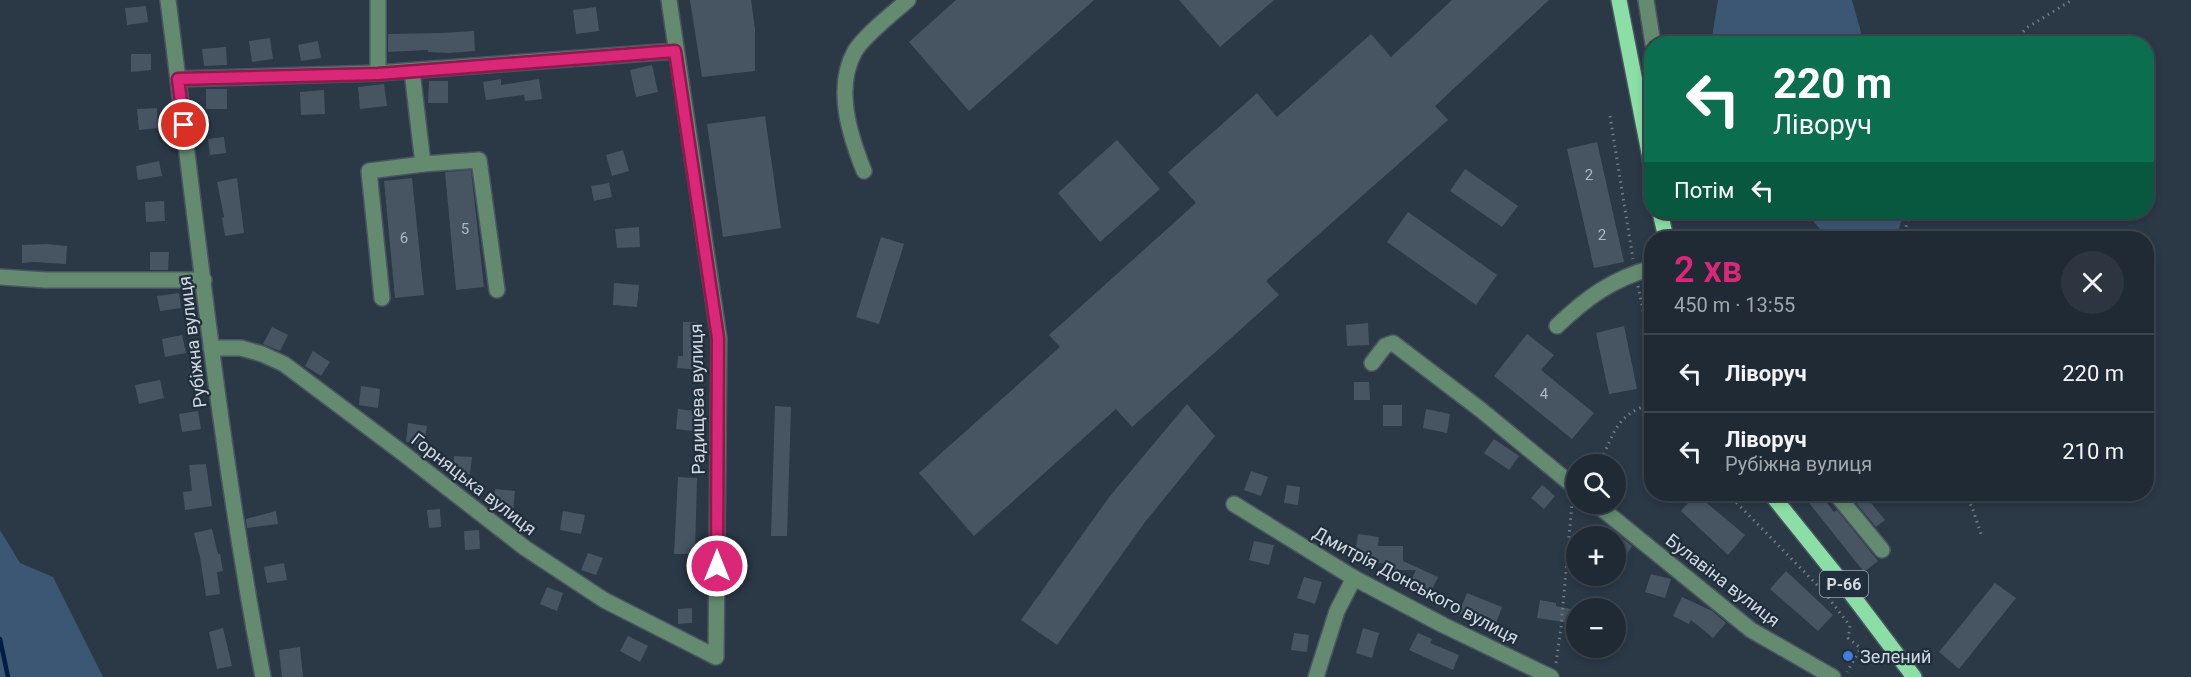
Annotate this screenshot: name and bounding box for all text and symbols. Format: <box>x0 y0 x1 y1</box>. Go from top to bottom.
text: 220 m <box>1773 59 1892 108</box>
icon: left <box>1674 60 1752 138</box>
pin <box>158 99 209 150</box>
icon: arrive <box>167 108 200 141</box>
text: Ліворуч <box>1773 109 1872 141</box>
house number: 2 <box>1585 166 1593 184</box>
icon: left <box>1746 174 1779 207</box>
text: Потім <box>1674 178 1734 203</box>
house number: 5 <box>461 220 469 238</box>
house number: 2 <box>1598 226 1606 244</box>
house number: 6 <box>400 229 408 247</box>
text: 2 хв <box>1674 249 1742 291</box>
button: close <box>2061 251 2124 314</box>
street label: Рубіжна вулиця <box>173 275 211 409</box>
text: 450 m · 13:55 <box>1674 293 1795 317</box>
street label: Радищева вулиця <box>685 323 709 475</box>
icon: left <box>1674 357 1707 390</box>
text: Ліворуч <box>1725 361 1807 386</box>
text: 220 m <box>2062 361 2124 386</box>
house number: 4 <box>1540 385 1549 403</box>
text: Ліворуч <box>1725 427 1807 452</box>
street label: Горняцька вулиця <box>407 429 541 539</box>
icon: left <box>1674 435 1707 468</box>
text: 210 m <box>2062 439 2124 464</box>
text: Рубіжна вулиця <box>1725 452 1872 476</box>
map controls <box>1566 454 1626 658</box>
button: search <box>1566 454 1626 514</box>
street label: Дмитрія Донського вулиця <box>1310 522 1522 648</box>
button: + <box>1566 526 1626 586</box>
street label: Булавіна вулиця <box>1662 529 1784 631</box>
position arrow <box>685 534 749 598</box>
road number: Р-66 <box>1820 571 1868 597</box>
button: − <box>1566 598 1626 658</box>
place label: Зелений <box>1860 646 1931 667</box>
marker: Зелений <box>1841 649 1855 663</box>

